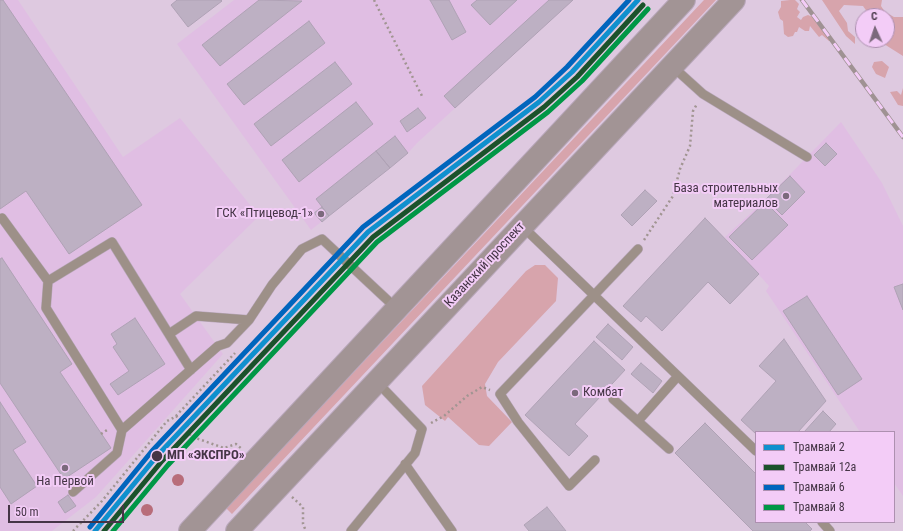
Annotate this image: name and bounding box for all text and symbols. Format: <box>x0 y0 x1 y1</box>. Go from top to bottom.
north arrow <box>855 8 895 48</box>
text: С <box>871 10 878 23</box>
place label: База строительных материалов <box>673 181 778 212</box>
marker: База строительных материалов <box>781 191 791 201</box>
place label: ГСК «Птицевод-1» <box>216 206 313 222</box>
marker: ГСК «Птицевод-1» <box>316 209 326 219</box>
street label: Казанский проспект <box>442 219 528 311</box>
place label: Комбат <box>583 385 623 401</box>
marker: Комбат <box>570 388 580 398</box>
legend <box>755 431 895 523</box>
text: Трамвай 2 <box>793 440 845 454</box>
place label: МП «ЭКСПРО» <box>167 448 245 464</box>
marker: МП «ЭКСПРО» <box>150 449 164 463</box>
text: Трамвай 12а <box>793 460 856 474</box>
marker: На Первой <box>60 463 70 473</box>
place label: На Первой <box>36 474 94 490</box>
text: Трамвай 6 <box>793 480 845 494</box>
scale bar <box>10 497 126 523</box>
text: Трамвай 8 <box>793 500 845 514</box>
text: 50 m <box>15 505 39 519</box>

